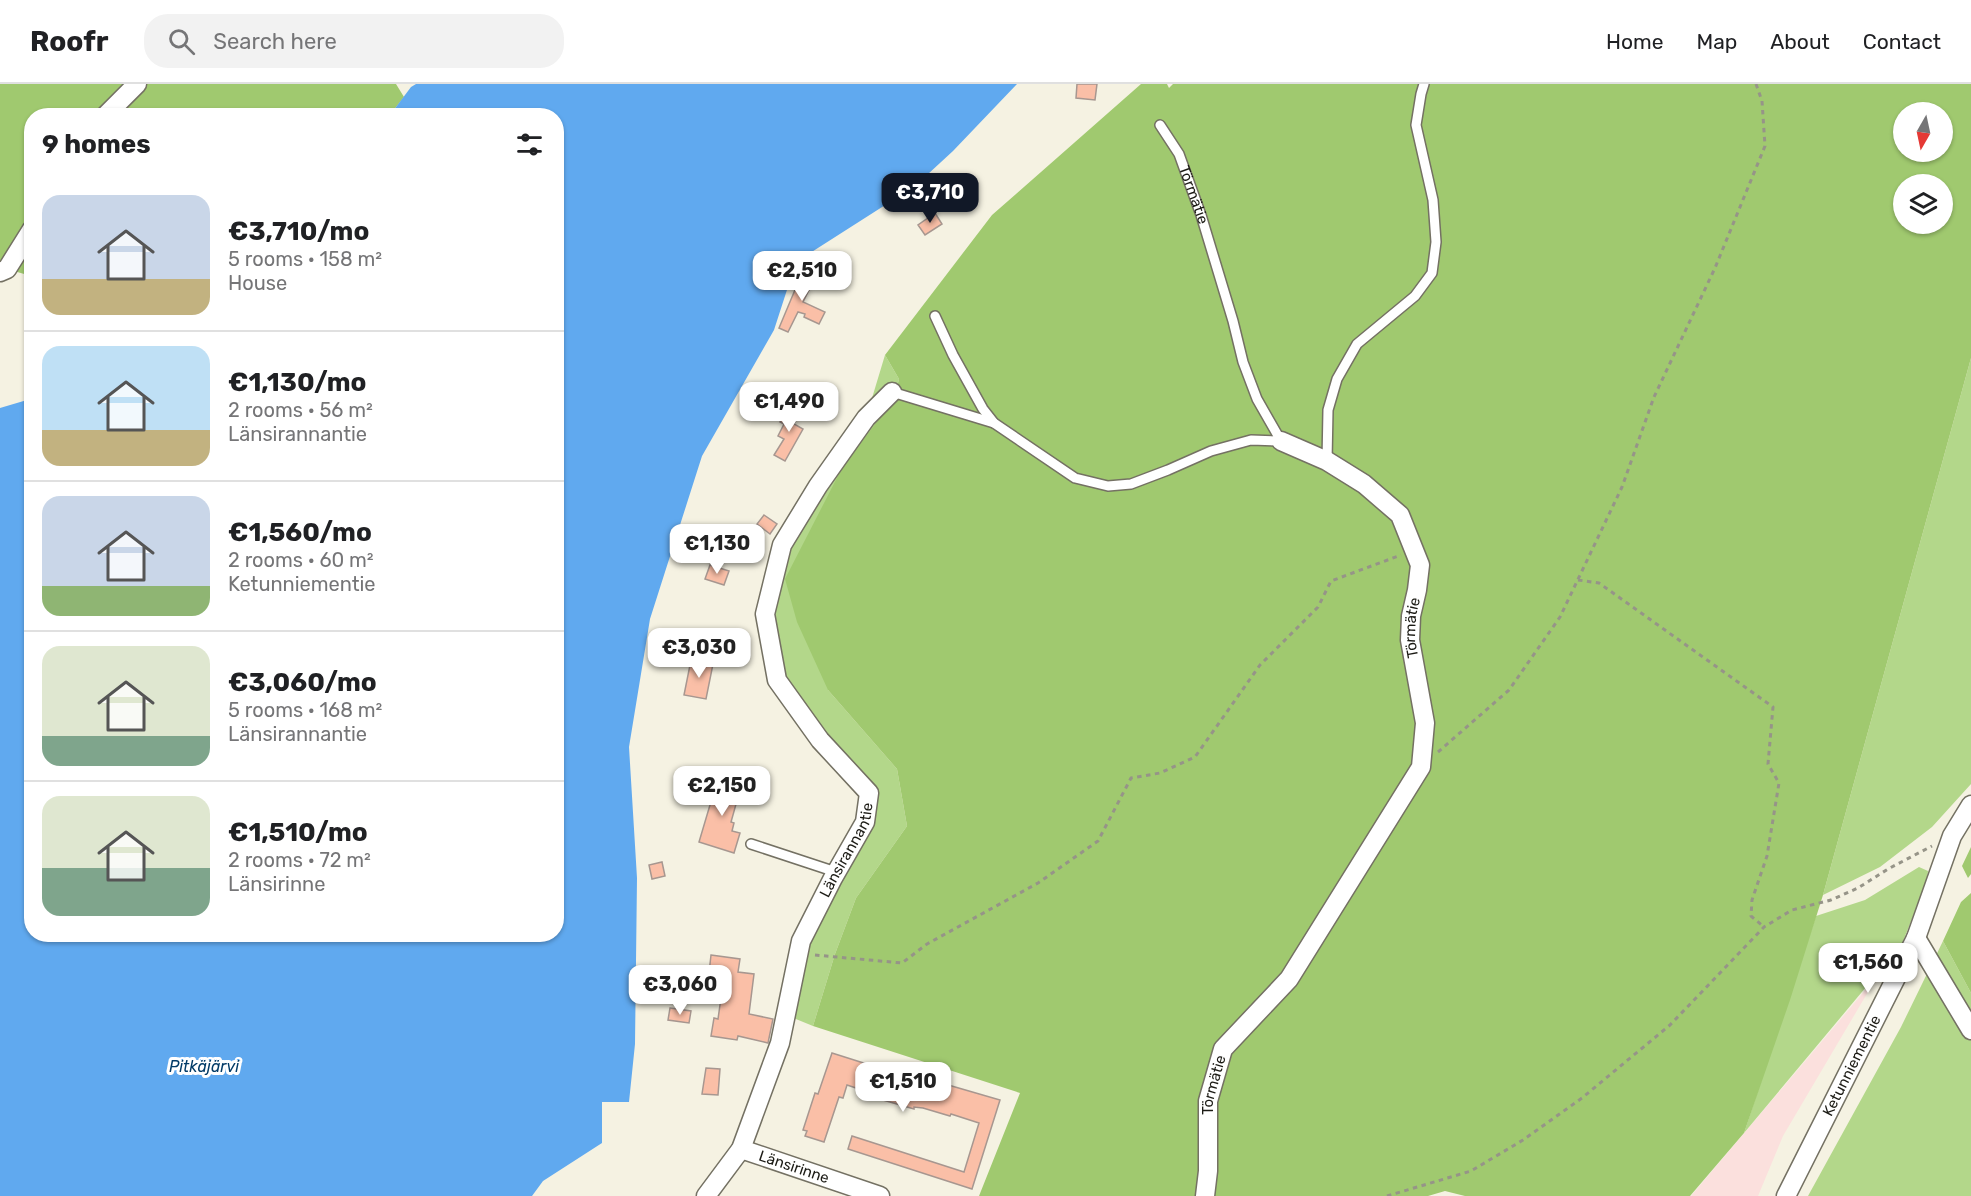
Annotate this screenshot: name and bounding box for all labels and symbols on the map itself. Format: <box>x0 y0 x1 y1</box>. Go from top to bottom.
north arrow <box>1893 102 1953 162</box>
street label: Törmätie <box>1175 163 1212 226</box>
pin: €3,710 <box>881 173 979 224</box>
pin: €2,510 <box>753 251 851 302</box>
pin: €1,490 <box>740 382 838 433</box>
pin: €1,130 <box>668 524 766 575</box>
street label: Törmätie <box>1401 596 1424 660</box>
pin: €3,030 <box>650 628 748 679</box>
pin: €2,150 <box>673 766 771 817</box>
street label: Länsirannantie <box>816 802 877 900</box>
pin: €1,560 <box>1819 943 1917 994</box>
pin: €3,060 <box>631 965 729 1016</box>
street label: Ketunniementie <box>1819 1012 1885 1119</box>
street label: Törmätie <box>1199 1053 1230 1115</box>
water label: Pitkäjärvi <box>169 1057 240 1076</box>
pin: €1,510 <box>854 1062 952 1113</box>
street label: Länsirinne <box>757 1147 832 1187</box>

